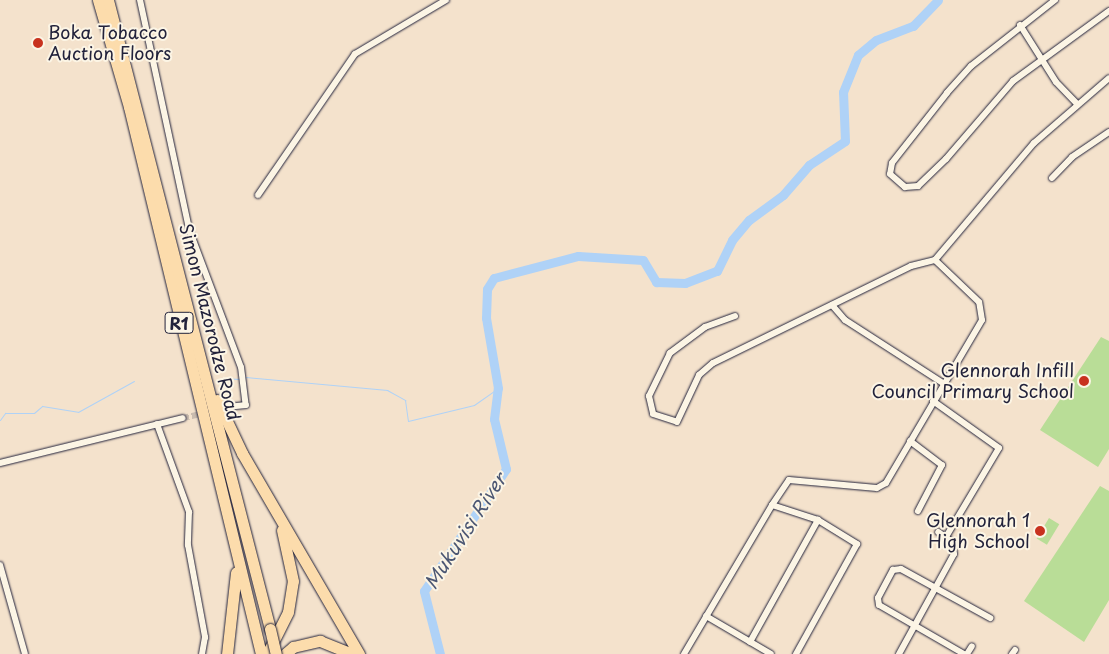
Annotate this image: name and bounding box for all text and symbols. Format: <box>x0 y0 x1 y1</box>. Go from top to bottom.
place label: Boka Tobacco Auction Floors <box>48 22 171 64</box>
marker: Boka Tobacco Auction Floors <box>32 37 44 49</box>
street label: Simon Mazorodze Road <box>175 221 245 423</box>
road number: R1 <box>164 309 194 336</box>
place label: Glennorah Infill Council Primary School <box>871 360 1074 402</box>
marker: Glennorah Infill Council Primary School <box>1078 375 1090 387</box>
water label: Mukuvisi River <box>419 469 511 593</box>
place label: Glennorah 1 High School <box>926 510 1030 552</box>
marker: Glennorah 1 High School <box>1034 525 1046 537</box>

